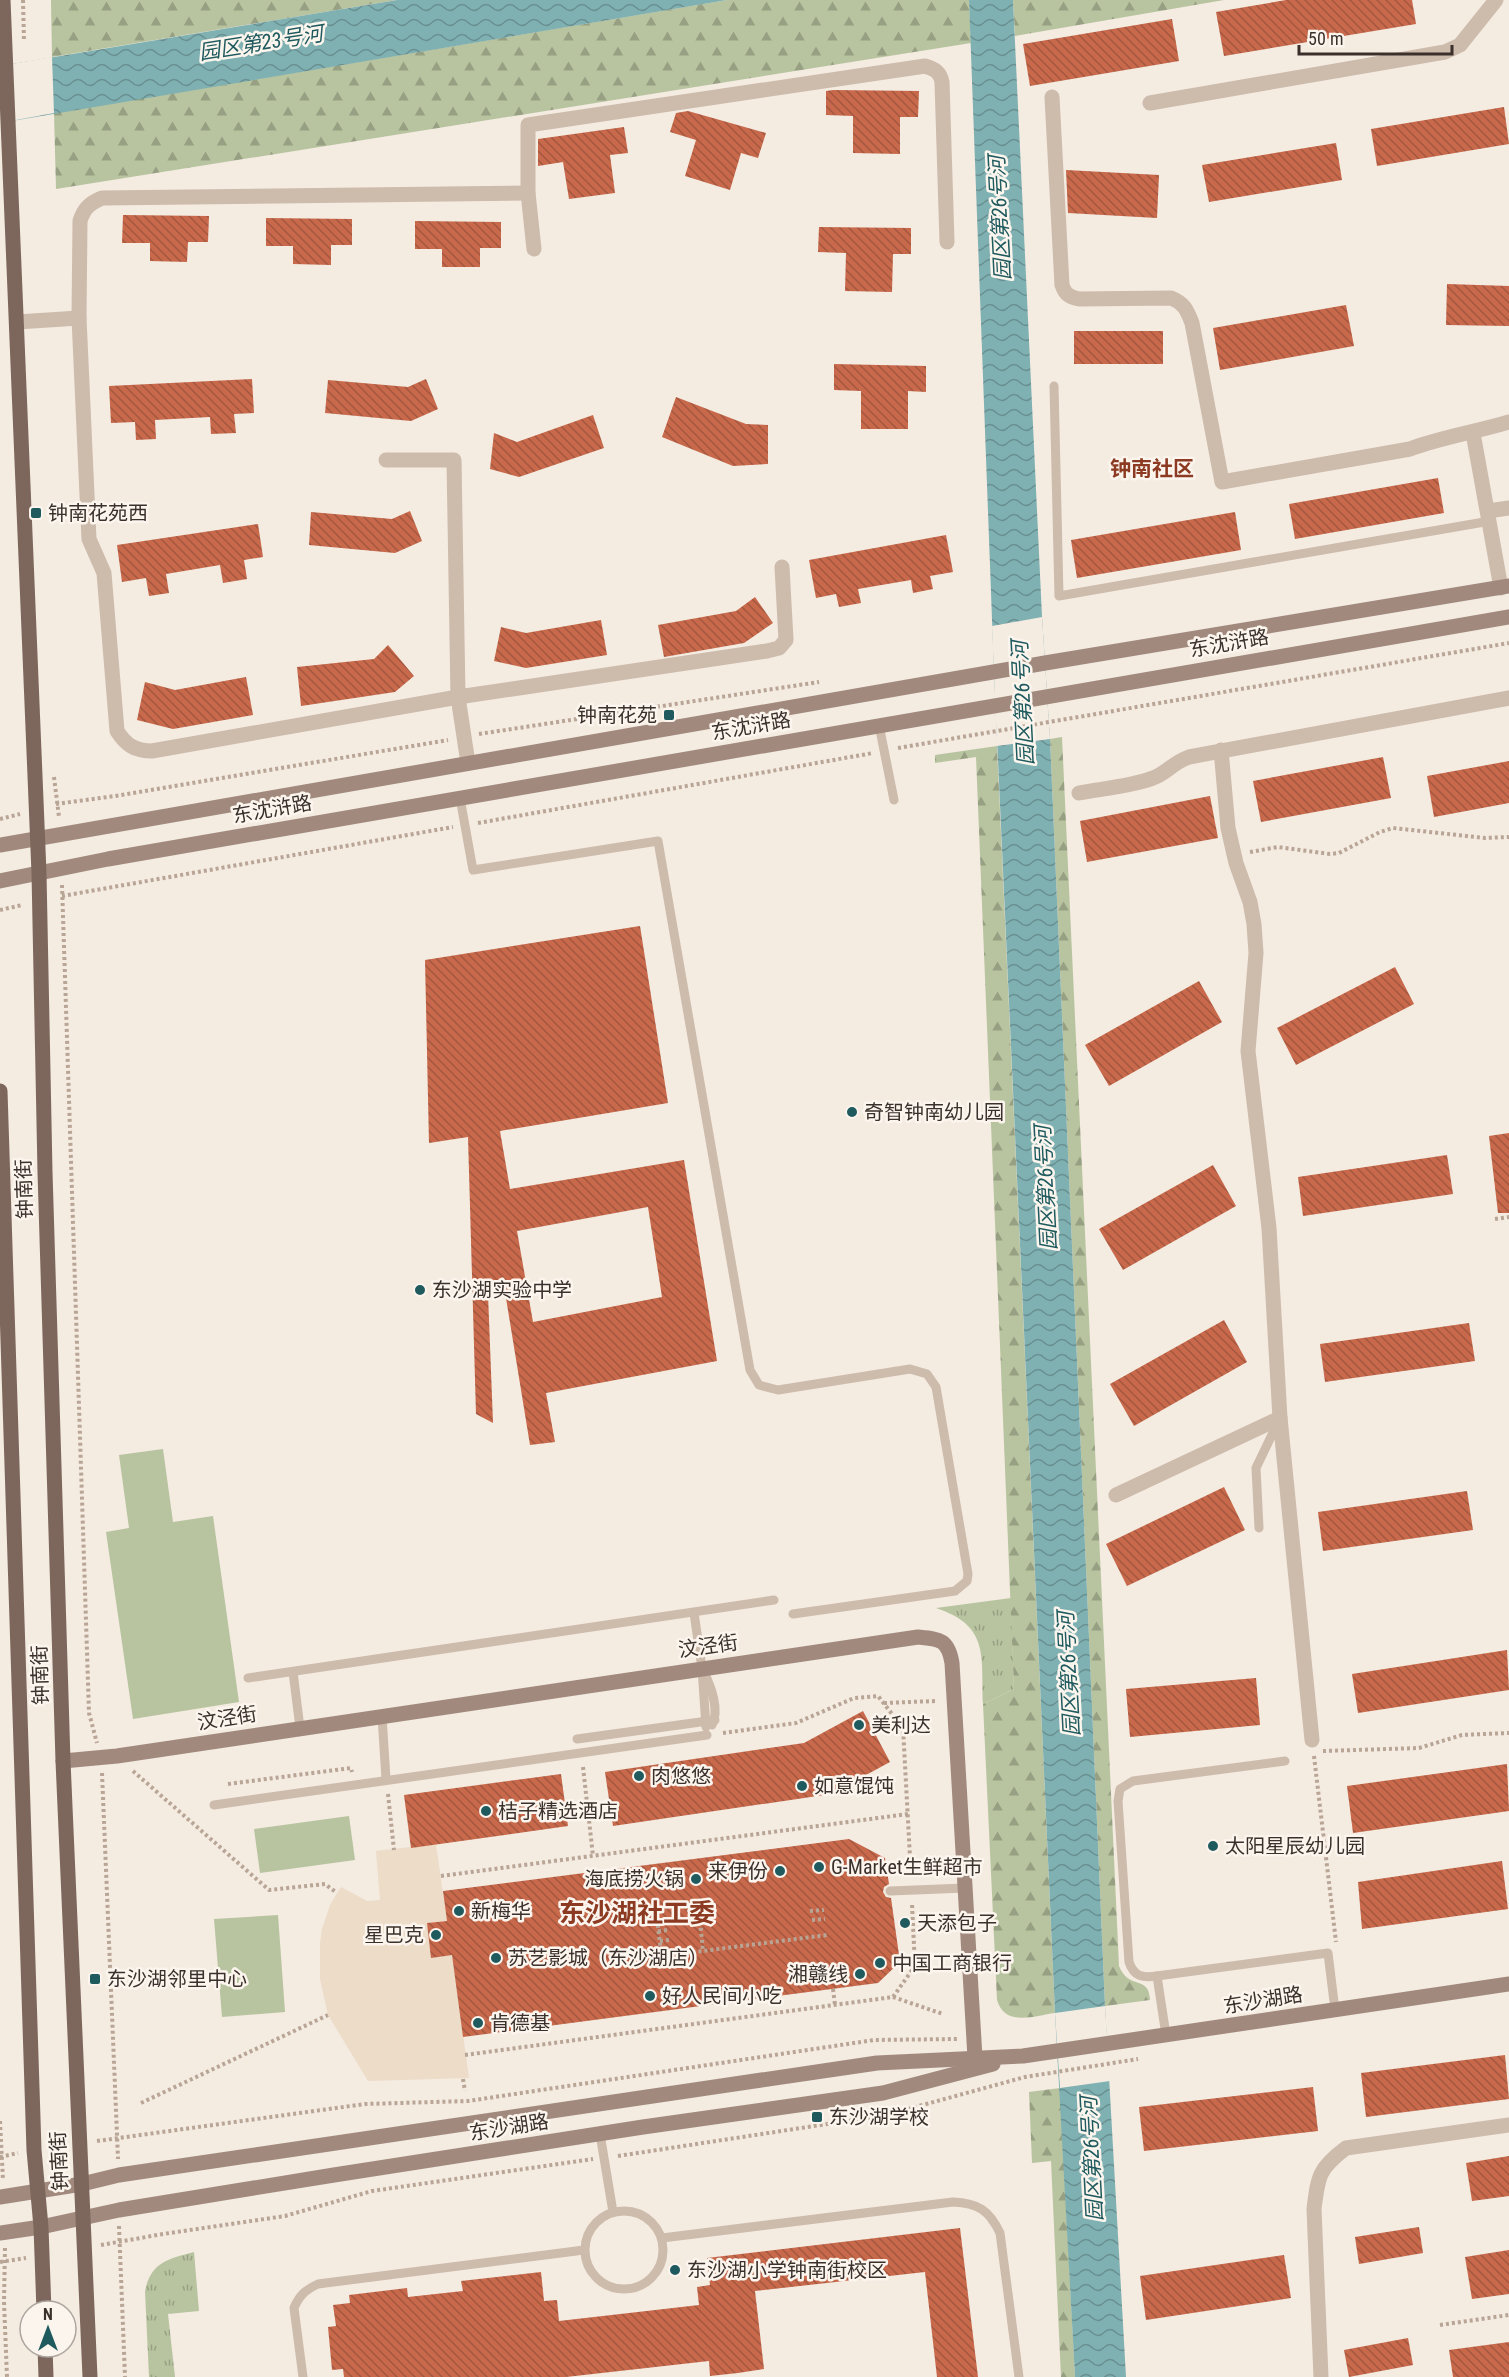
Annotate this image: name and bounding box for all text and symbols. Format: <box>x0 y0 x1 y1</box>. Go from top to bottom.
scale bar <box>1299 18 1452 56</box>
water label: 园区第23号河 <box>197 21 329 65</box>
text: 50 m <box>1308 28 1343 49</box>
water label: 园区第26号河 <box>985 151 1015 281</box>
district label: 钟南社区 <box>1110 457 1194 481</box>
place label: 钟南花苑西 <box>48 501 148 525</box>
marker: 钟南花苑西 <box>29 506 43 520</box>
street label: 东沈浒路 <box>1188 624 1270 662</box>
water label: 园区第26号河 <box>1008 636 1038 766</box>
place label: 钟南花苑 <box>577 703 657 727</box>
street label: 东沈浒路 <box>710 707 792 745</box>
marker: 钟南花苑 <box>662 708 676 722</box>
street label: 东沈浒路 <box>231 790 313 828</box>
place label: 奇智钟南幼儿园 <box>864 1100 1004 1124</box>
marker: 奇智钟南幼儿园 <box>845 1105 859 1119</box>
water label: 园区第26号河 <box>1031 1121 1061 1251</box>
street label: 钟南街 <box>11 1159 37 1219</box>
place label: 东沙湖实验中学 <box>432 1278 572 1302</box>
marker: 东沙湖实验中学 <box>413 1283 427 1297</box>
water label: 园区第26号河 <box>1054 1607 1084 1737</box>
street label: 汶泾街 <box>677 1630 739 1662</box>
street label: 钟南街 <box>27 1645 53 1705</box>
street label: 汶泾街 <box>195 1701 259 1735</box>
place label: 美利达 <box>871 1713 931 1737</box>
marker: 美利达 <box>852 1718 866 1732</box>
place label: 肉悠悠 <box>651 1764 711 1788</box>
marker: 肉悠悠 <box>632 1769 646 1783</box>
place label: 如意馄饨 <box>814 1774 894 1798</box>
marker: 如意馄饨 <box>795 1779 809 1793</box>
place label: 桔子精选酒店 <box>498 1799 618 1823</box>
marker: 桔子精选酒店 <box>479 1804 493 1818</box>
place label: 太阳星辰幼儿园 <box>1225 1834 1365 1858</box>
marker: 太阳星辰幼儿园 <box>1206 1839 1220 1853</box>
place label: G-Market生鲜超市 <box>831 1855 983 1879</box>
place label: 来伊份 <box>708 1859 768 1883</box>
marker: G-Market生鲜超市 <box>812 1860 826 1874</box>
marker: 来伊份 <box>773 1864 787 1878</box>
place label: 海底捞火锅 <box>584 1867 684 1891</box>
marker: 海底捞火锅 <box>689 1872 703 1886</box>
district label: 东沙湖社工委 <box>559 1898 715 1928</box>
place label: 新梅华 <box>471 1899 531 1923</box>
marker: 新梅华 <box>452 1904 466 1918</box>
place label: 天添包子 <box>917 1911 997 1935</box>
marker: 天添包子 <box>898 1916 912 1930</box>
place label: 星巴克 <box>364 1923 424 1947</box>
marker: 星巴克 <box>429 1928 443 1942</box>
place label: 苏艺影城（东沙湖店） <box>508 1946 708 1970</box>
marker: 苏艺影城（东沙湖店） <box>489 1951 503 1965</box>
place label: 中国工商银行 <box>892 1951 1012 1975</box>
marker: 中国工商银行 <box>873 1956 887 1970</box>
place label: 湘赣线 <box>788 1962 848 1986</box>
place label: 东沙湖邻里中心 <box>107 1967 247 1991</box>
marker: 湘赣线 <box>853 1967 867 1981</box>
marker: 东沙湖邻里中心 <box>88 1972 102 1986</box>
street label: 东沙湖路 <box>1222 1982 1304 2018</box>
place label: 好人民间小吃 <box>662 1984 782 2008</box>
marker: 好人民间小吃 <box>643 1989 657 2003</box>
place label: 肯德基 <box>490 2011 550 2035</box>
marker: 肯德基 <box>471 2016 485 2030</box>
water label: 园区第26号河 <box>1077 2092 1107 2222</box>
place label: 东沙湖学校 <box>829 2105 929 2129</box>
street label: 东沙湖路 <box>468 2109 550 2145</box>
marker: 东沙湖学校 <box>810 2110 824 2124</box>
street label: 钟南街 <box>45 2130 73 2192</box>
place label: 东沙湖小学钟南街校区 <box>687 2258 887 2282</box>
marker: 东沙湖小学钟南街校区 <box>668 2263 682 2277</box>
north arrow <box>18 2299 78 2359</box>
text: N <box>43 2305 53 2324</box>

